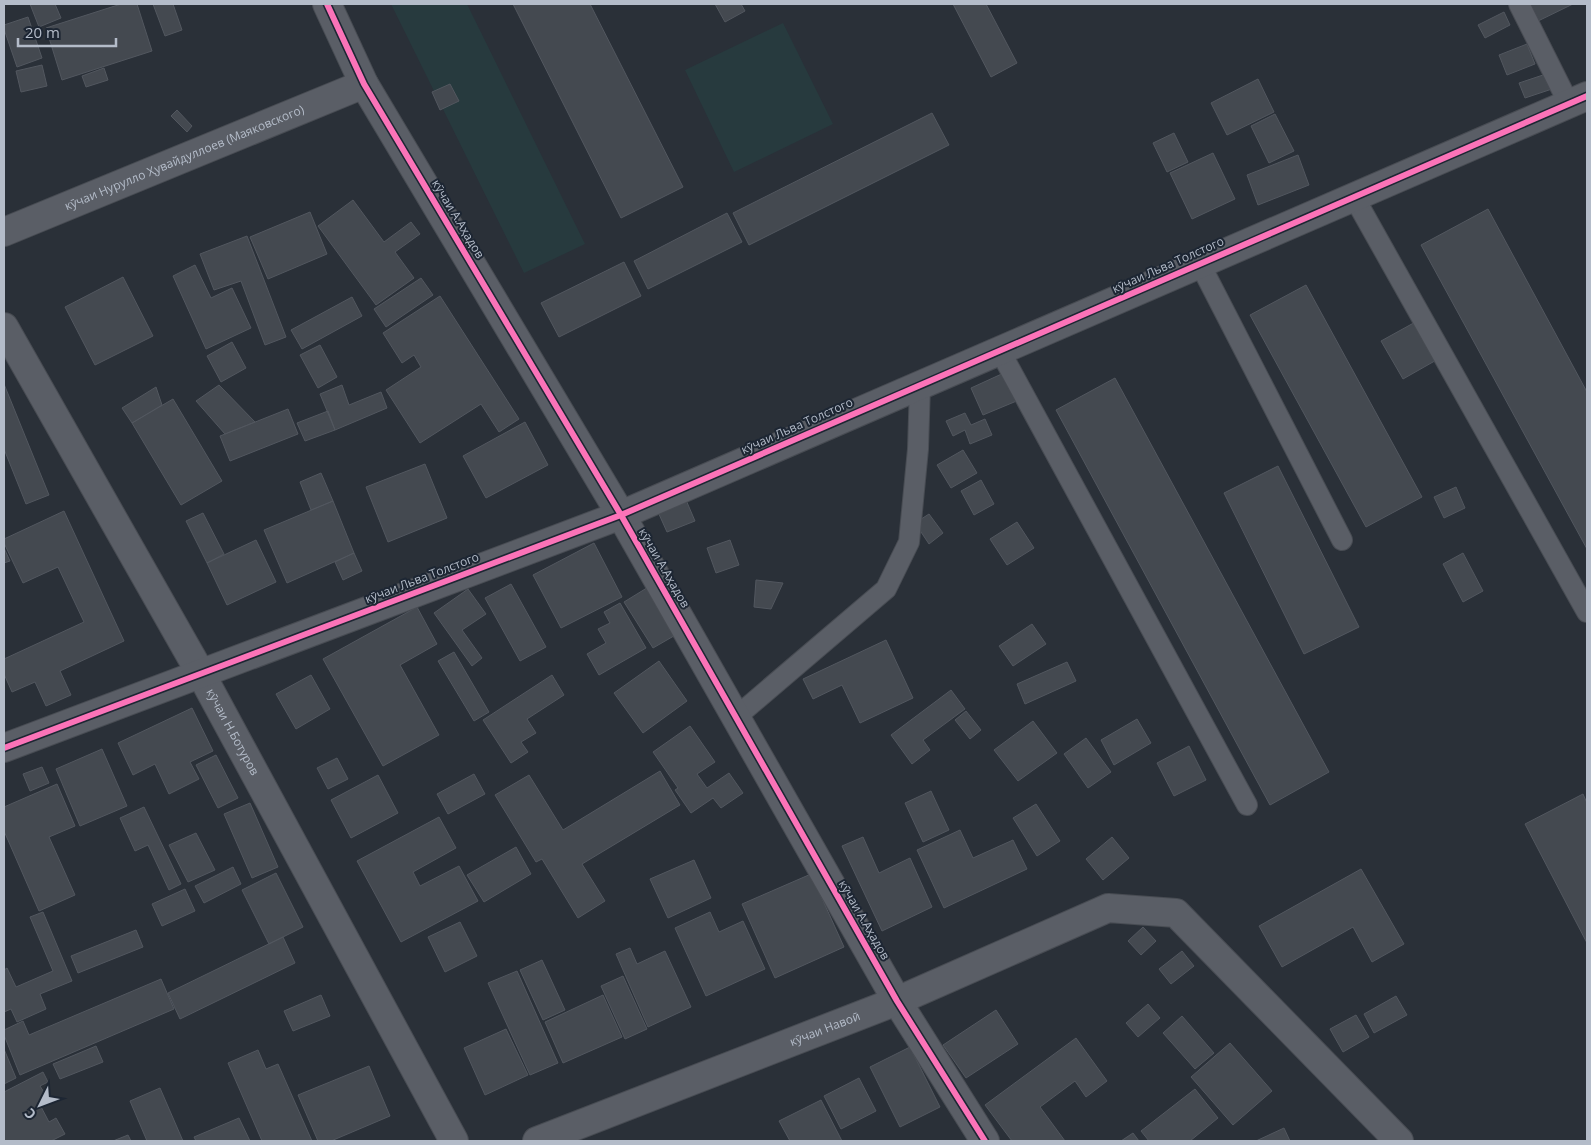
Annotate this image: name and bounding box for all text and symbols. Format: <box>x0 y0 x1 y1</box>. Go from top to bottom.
scale bar <box>18 15 115 47</box>
text: 20 m <box>25 22 60 42</box>
street label: кӯчаи Нурулло Ҳувайдуллоев (Маяковского) <box>62 100 307 214</box>
street label: кӯчаи А.Аҳадов <box>428 176 489 262</box>
street label: кӯчаи Льва Толстого <box>1109 232 1226 297</box>
street label: кӯчаи Льва Толстого <box>738 393 855 458</box>
street label: кӯчаи А.Аҳадов <box>635 525 694 611</box>
street label: кӯчаи Льва Толстого <box>362 548 481 607</box>
street label: кӯчаи Н.Ботуров <box>202 685 263 778</box>
street label: кӯчаи А.Аҳадов <box>835 877 894 963</box>
street label: кӯчаи Навоӣ <box>787 1007 862 1050</box>
north arrow <box>15 1080 65 1130</box>
text: С <box>20 1104 40 1124</box>

